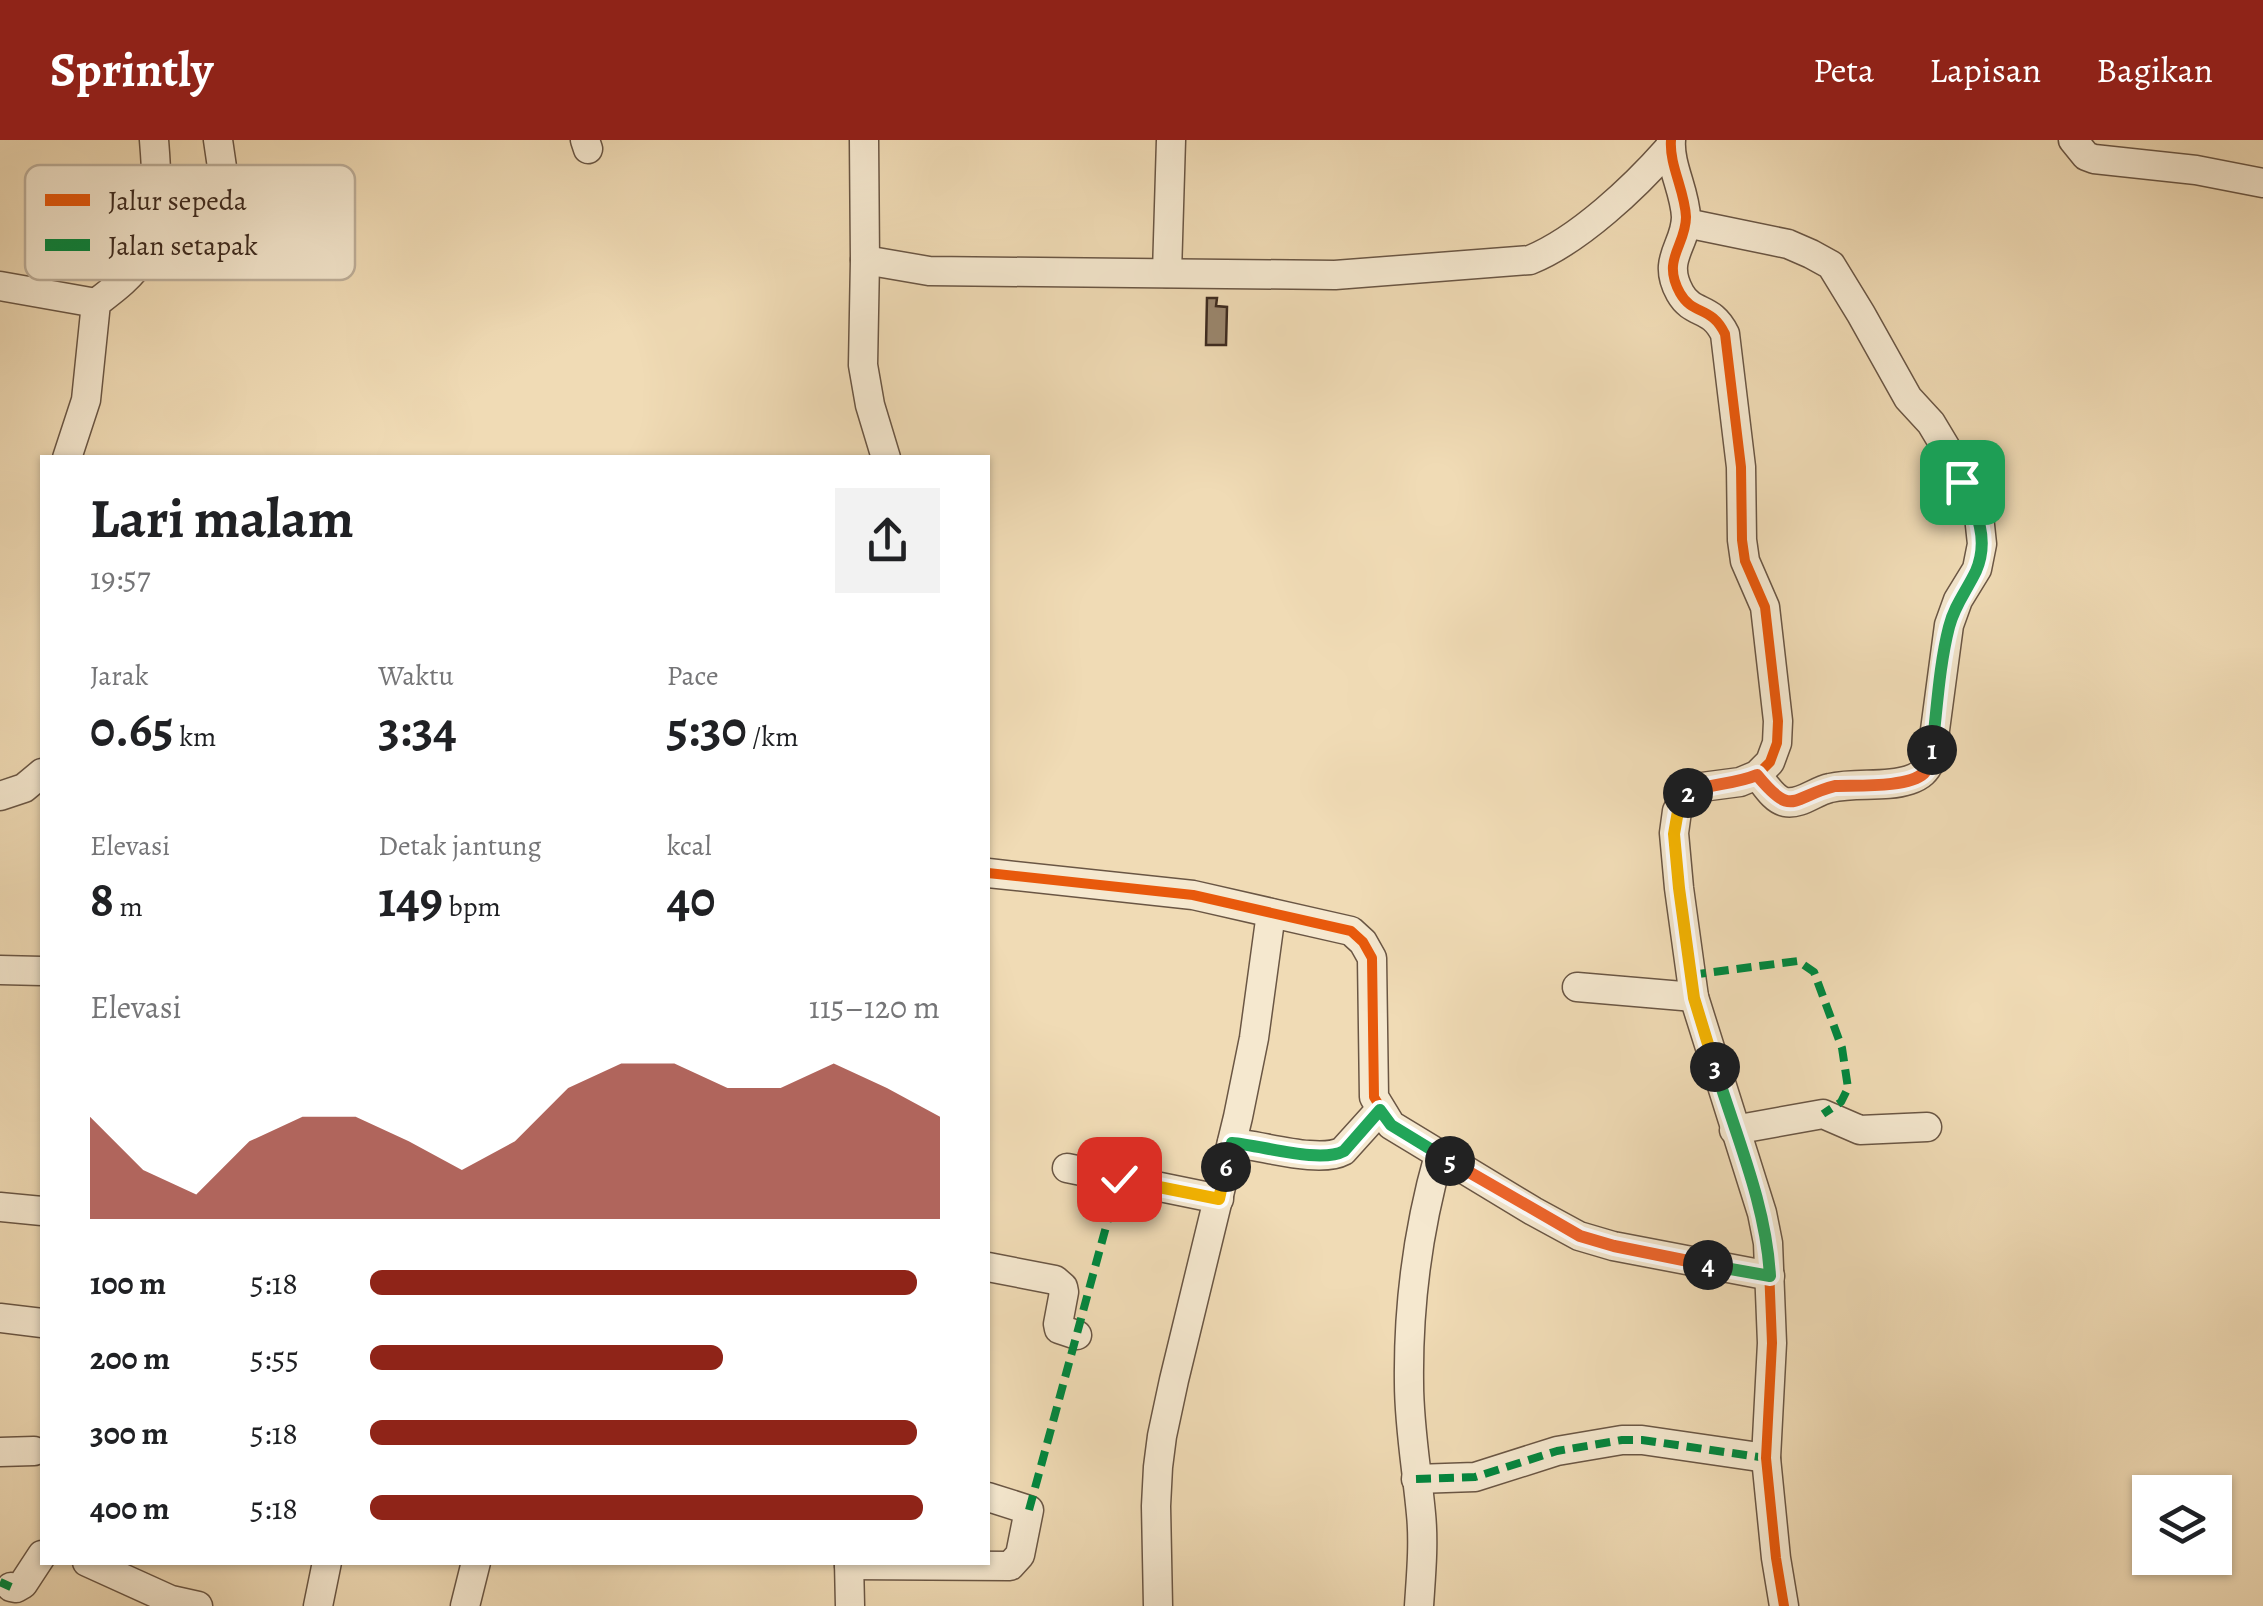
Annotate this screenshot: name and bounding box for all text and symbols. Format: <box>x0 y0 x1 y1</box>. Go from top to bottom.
text: Sprintly <box>50 37 213 103</box>
text: Peta <box>1813 46 1874 94</box>
text: Lapisan <box>1929 46 2041 94</box>
text: Bagikan <box>2096 46 2213 94</box>
legend <box>25 165 355 280</box>
text: Jalur sepeda <box>108 182 247 220</box>
text: Jalan setapak <box>108 227 258 265</box>
pin <box>1920 440 2005 525</box>
icon: arrive <box>1935 455 1990 510</box>
text: Lari malam <box>90 481 354 556</box>
button: share <box>835 488 940 593</box>
text: 19:57 <box>90 556 150 600</box>
text: Jarak <box>90 657 149 695</box>
text: Waktu <box>378 657 454 695</box>
text: Pace <box>667 657 719 695</box>
text: 0.65 <box>90 695 174 763</box>
text: 3:34 <box>378 695 457 763</box>
text: 5:30 <box>667 695 747 763</box>
text: km <box>174 718 216 756</box>
text: /km <box>747 718 799 756</box>
pin: 1 <box>1907 725 1957 775</box>
text: 1 <box>1927 731 1937 769</box>
pin: 2 <box>1663 768 1713 818</box>
text: 2 <box>1681 774 1695 812</box>
text: Elevasi <box>90 827 170 865</box>
text: Detak jantung <box>378 827 541 865</box>
text: kcal <box>667 827 712 865</box>
text: 8 <box>90 865 114 933</box>
text: 149 <box>378 865 443 933</box>
text: 40 <box>667 865 715 933</box>
text: m <box>114 888 143 926</box>
text: bpm <box>443 888 501 926</box>
text: Elevasi <box>90 985 182 1029</box>
text: 115–120 m <box>809 985 940 1029</box>
pin: 3 <box>1690 1042 1740 1092</box>
text: 3 <box>1709 1048 1721 1086</box>
pin: 5 <box>1425 1136 1475 1186</box>
pin <box>1077 1137 1162 1222</box>
pin: 6 <box>1201 1142 1251 1192</box>
text: 5 <box>1444 1142 1456 1180</box>
text: 6 <box>1219 1148 1233 1186</box>
icon: check <box>1092 1152 1147 1207</box>
pin: 4 <box>1683 1240 1733 1290</box>
text: 4 <box>1701 1246 1715 1284</box>
text: 100 m <box>90 1261 166 1305</box>
text: 5:18 <box>250 1261 298 1305</box>
text: 200 m <box>90 1336 170 1380</box>
text: 5:55 <box>250 1336 299 1380</box>
text: 300 m <box>90 1411 168 1455</box>
text: 5:18 <box>250 1411 298 1455</box>
map controls <box>2132 1475 2232 1575</box>
button: layers <box>2132 1475 2232 1575</box>
text: 400 m <box>90 1486 170 1530</box>
text: 5:18 <box>250 1486 298 1530</box>

